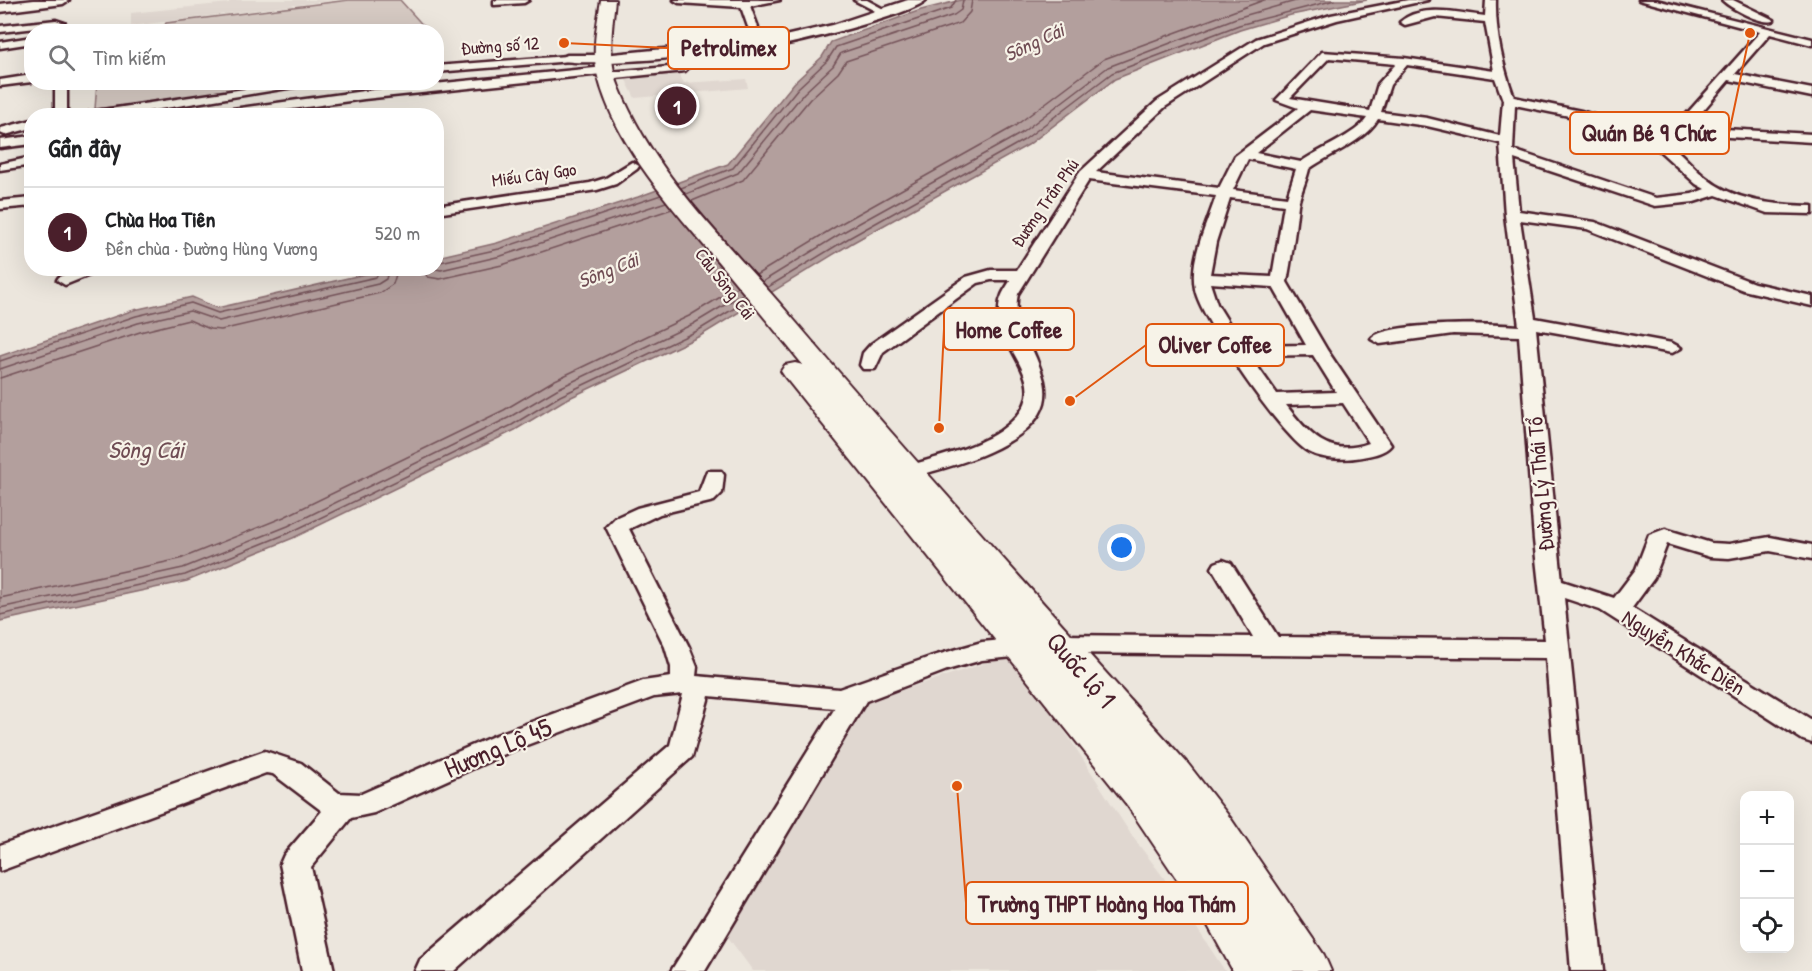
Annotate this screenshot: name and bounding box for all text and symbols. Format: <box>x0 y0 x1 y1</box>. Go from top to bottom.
water label: Sông Cái <box>1000 15 1071 68</box>
search box <box>24 24 444 90</box>
callout: Petrolimex <box>668 27 789 69</box>
street label: Đường số 12 <box>460 30 540 61</box>
text: Petrolimex <box>681 31 778 63</box>
icon: search <box>45 41 78 74</box>
text: Tìm kiếm <box>93 42 166 72</box>
pin: 1 <box>658 84 696 128</box>
callout: Quán Bé 9 Chức <box>1570 112 1729 154</box>
text: Quán Bé 9 Chức <box>1582 116 1717 148</box>
text: Gần đây <box>48 130 121 165</box>
street label: Đường Trần Phú <box>1005 153 1084 252</box>
street label: Miếu Cây Gạo <box>490 156 578 193</box>
text: Chùa Hoa Tiên <box>105 204 216 234</box>
text: 1 <box>64 219 71 246</box>
text: 520 m <box>375 219 420 246</box>
text: Đền chùa · Đường Hùng Vương <box>105 234 318 261</box>
street label: Cầu Sông Cái <box>689 242 761 325</box>
water label: Sông Cái <box>574 244 645 295</box>
callout: Home Coffee <box>944 308 1074 350</box>
text: Home Coffee <box>956 313 1063 345</box>
callout: Oliver Coffee <box>1146 324 1284 366</box>
text: Oliver Coffee <box>1158 328 1272 360</box>
street label: Đường Lý Thái Tổ <box>1519 416 1561 552</box>
water label: Sông Cái <box>108 433 186 466</box>
your location <box>1107 533 1136 562</box>
street label: Nguyễn Khắc Diện <box>1617 602 1751 702</box>
street label: Quốc lộ 1 <box>1039 624 1125 715</box>
street label: Hương Lộ 45 <box>438 708 557 787</box>
map controls <box>1740 791 1794 953</box>
button: + <box>1740 791 1794 845</box>
button: − <box>1740 845 1794 899</box>
callout: Trường THPT Hoàng Hoa Thám <box>966 882 1248 924</box>
text: Trường THPT Hoàng Hoa Thám <box>977 887 1236 920</box>
button: locate <box>1740 899 1794 953</box>

